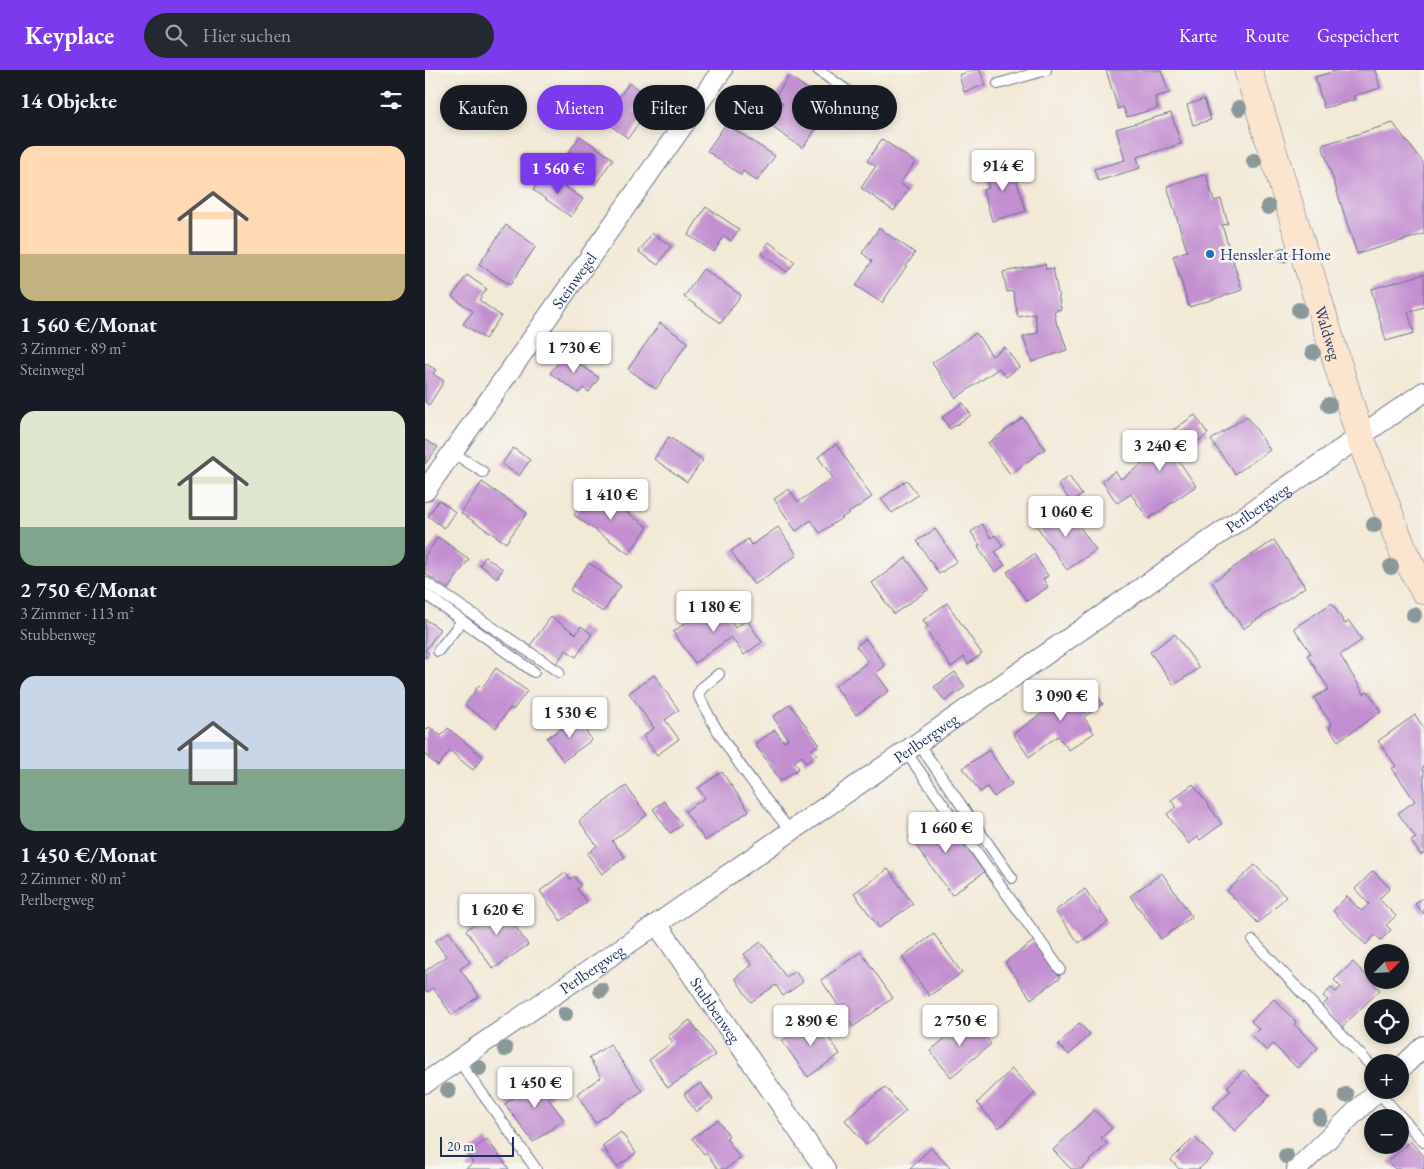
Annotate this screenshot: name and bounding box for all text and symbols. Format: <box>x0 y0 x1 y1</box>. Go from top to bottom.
search box <box>144 13 494 58</box>
text: Keyplace <box>25 20 114 51</box>
icon: search <box>162 21 190 49</box>
text: Hier suchen <box>202 23 291 48</box>
text: Karte <box>1179 24 1217 47</box>
text: Route <box>1245 24 1289 47</box>
text: Gespeichert <box>1317 24 1399 47</box>
chip: Kaufen <box>440 85 527 130</box>
chip: Mieten <box>537 85 623 130</box>
chip: Filter <box>633 85 705 130</box>
chip: Neu <box>715 85 782 130</box>
chip: Wohnung <box>792 85 897 130</box>
icon: filters <box>377 86 405 114</box>
text: 14 Objekte <box>20 87 117 114</box>
pin: 914 € <box>968 150 1038 192</box>
pin: 1 560 € <box>512 152 604 195</box>
text: 914 € <box>983 155 1024 176</box>
text: 1 560 € <box>531 158 585 179</box>
icon: home <box>168 178 258 268</box>
place label: Henssler at Home <box>1220 244 1331 265</box>
street label: Steinwegel <box>547 248 601 313</box>
marker: Henssler at Home <box>1204 248 1216 260</box>
street label: Waldweg <box>1310 304 1347 363</box>
text: 1 560 €/Monat <box>20 311 157 338</box>
pin: 1 730 € <box>528 332 620 374</box>
text: 1 730 € <box>547 337 601 358</box>
text: 3 Zimmer · 89 m² <box>20 338 126 359</box>
text: Steinwegel <box>20 359 85 380</box>
pin: 3 240 € <box>1114 430 1206 472</box>
text: 3 240 € <box>1133 435 1187 456</box>
icon: home <box>168 443 258 533</box>
street label: Perlbergweg <box>1221 477 1295 537</box>
pin: 1 410 € <box>565 478 657 521</box>
text: 1 410 € <box>584 484 638 505</box>
pin: 1 060 € <box>1020 496 1112 538</box>
text: 1 060 € <box>1039 501 1093 522</box>
text: 2 750 €/Monat <box>20 576 157 603</box>
pin: 1 180 € <box>668 590 760 633</box>
text: 1 180 € <box>687 596 741 617</box>
text: 3 Zimmer · 113 m² <box>20 603 134 624</box>
text: Stubbenweg <box>20 624 95 645</box>
pin: 3 090 € <box>1015 680 1107 722</box>
text: 3 090 € <box>1034 685 1088 706</box>
pin: 1 530 € <box>524 696 616 739</box>
text: 1 530 € <box>543 702 597 723</box>
street label: Perlbergweg <box>889 707 963 768</box>
icon: home <box>168 708 258 798</box>
pin: 1 660 € <box>900 812 992 854</box>
text: 1 660 € <box>919 817 973 838</box>
text: 1 450 €/Monat <box>20 841 157 868</box>
text: 2 Zimmer · 80 m² <box>20 868 126 889</box>
text: Perlbergweg <box>20 889 94 910</box>
pin: 1 620 € <box>451 894 543 936</box>
text: 1 620 € <box>470 899 524 920</box>
street label: Perlbergweg <box>555 939 629 998</box>
north arrow <box>1364 944 1409 989</box>
map controls <box>1364 944 1409 1154</box>
street label: Stubbenweg <box>686 973 746 1048</box>
button: locate <box>1364 999 1409 1044</box>
pin: 2 890 € <box>765 1004 857 1047</box>
pin: 2 750 € <box>914 1004 1006 1047</box>
text: 2 890 € <box>784 1010 838 1031</box>
text: 2 750 € <box>933 1010 987 1031</box>
button: + <box>1364 1054 1409 1099</box>
pin: 1 450 € <box>489 1066 581 1109</box>
text: 1 450 € <box>508 1072 562 1093</box>
button: − <box>1364 1109 1409 1154</box>
scale bar <box>440 1134 514 1157</box>
text: 20 m <box>447 1137 474 1155</box>

